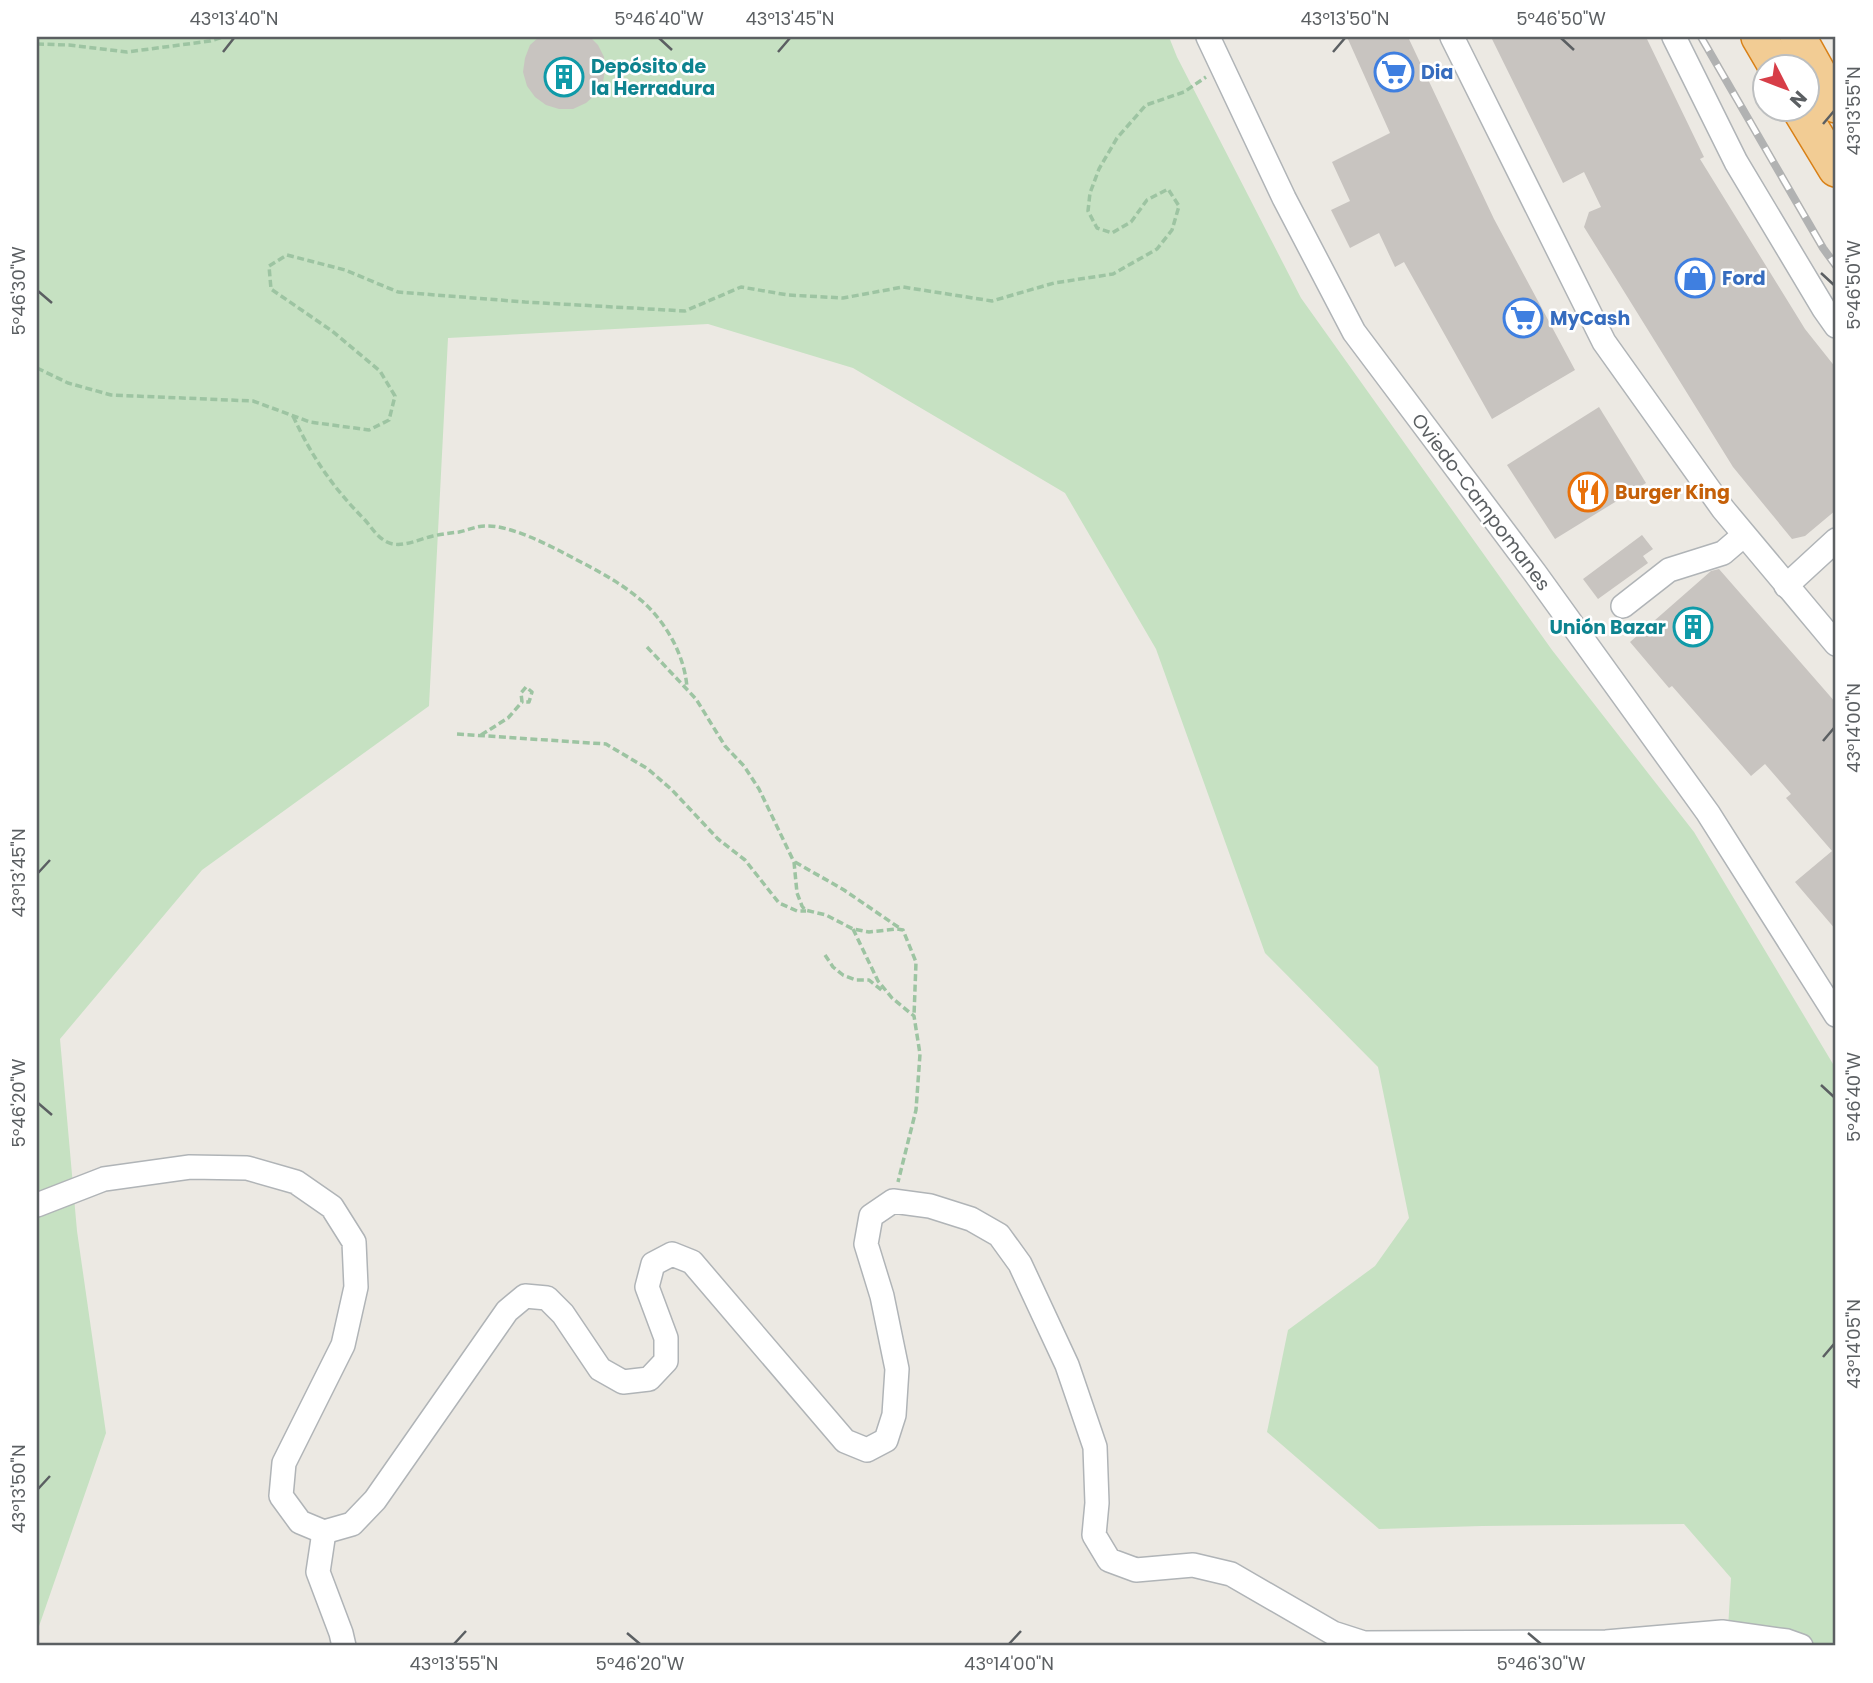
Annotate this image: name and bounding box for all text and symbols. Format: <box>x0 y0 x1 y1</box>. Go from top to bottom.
text: 43°13'40"N <box>189 6 279 31</box>
text: 5°46'40"W <box>614 6 704 31</box>
text: 43°13'45"N <box>745 6 835 31</box>
text: 43°13'50"N <box>1300 6 1390 31</box>
text: 5°46'50"W <box>1516 6 1606 31</box>
supermarket icon: Dia <box>1373 51 1415 93</box>
north arrow <box>1750 52 1820 122</box>
place label: Depósito de la Herradura <box>591 53 715 102</box>
building icon: Depósito de la Herradura <box>543 56 585 98</box>
place label: Dia <box>1421 59 1453 86</box>
text: 43°13'55"N <box>1841 66 1866 156</box>
text: N <box>1783 85 1813 113</box>
text: 5°46'50"W <box>1841 240 1866 330</box>
text: 5°46'30"W <box>6 246 31 336</box>
shop icon: Ford <box>1674 257 1716 299</box>
place label: Ford <box>1722 265 1766 292</box>
supermarket icon: MyCash <box>1502 297 1544 339</box>
place label: MyCash <box>1550 305 1630 332</box>
street label: Oviedo-Campomanes <box>1405 408 1557 596</box>
restaurant icon: Burger King <box>1567 471 1609 513</box>
place label: Burger King <box>1615 479 1730 506</box>
building icon: Unión Bazar <box>1672 606 1714 648</box>
place label: Unión Bazar <box>1549 614 1666 641</box>
text: 43°14'00"N <box>1841 683 1866 773</box>
text: 43°13'45"N <box>6 828 31 918</box>
text: 5°46'40"W <box>1841 1052 1866 1142</box>
text: 5°46'20"W <box>6 1058 31 1147</box>
text: 43°14'05"N <box>1841 1299 1866 1389</box>
text: 43°13'50"N <box>6 1444 31 1534</box>
text: 43°13'55"N <box>409 1651 499 1676</box>
text: 5°46'20"W <box>596 1651 685 1676</box>
text: 43°14'00"N <box>964 1651 1054 1676</box>
text: 5°46'30"W <box>1496 1651 1586 1676</box>

